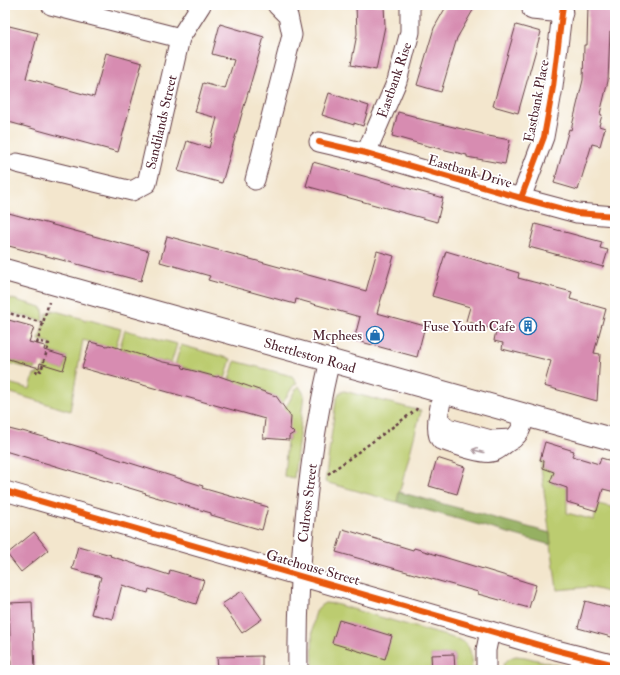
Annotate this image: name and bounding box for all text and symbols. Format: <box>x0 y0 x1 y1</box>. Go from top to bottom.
street label: Eastbank Rise <box>374 40 415 120</box>
street label: Eastbank Place <box>520 58 553 144</box>
street label: Sandilands Street <box>142 73 181 171</box>
street label: Eastbank Drive <box>426 151 514 192</box>
building icon: Fuse Youth Cafe <box>518 316 538 336</box>
place label: Fuse Youth Cafe <box>422 318 515 335</box>
shop icon: Mcphees <box>365 325 385 345</box>
place label: Mcphees <box>312 327 362 345</box>
street label: Shettleston Road <box>262 334 358 377</box>
one-way arrow <box>472 446 485 454</box>
street label: Culross Street <box>294 462 321 543</box>
street label: Gatehouse Street <box>264 546 362 589</box>

